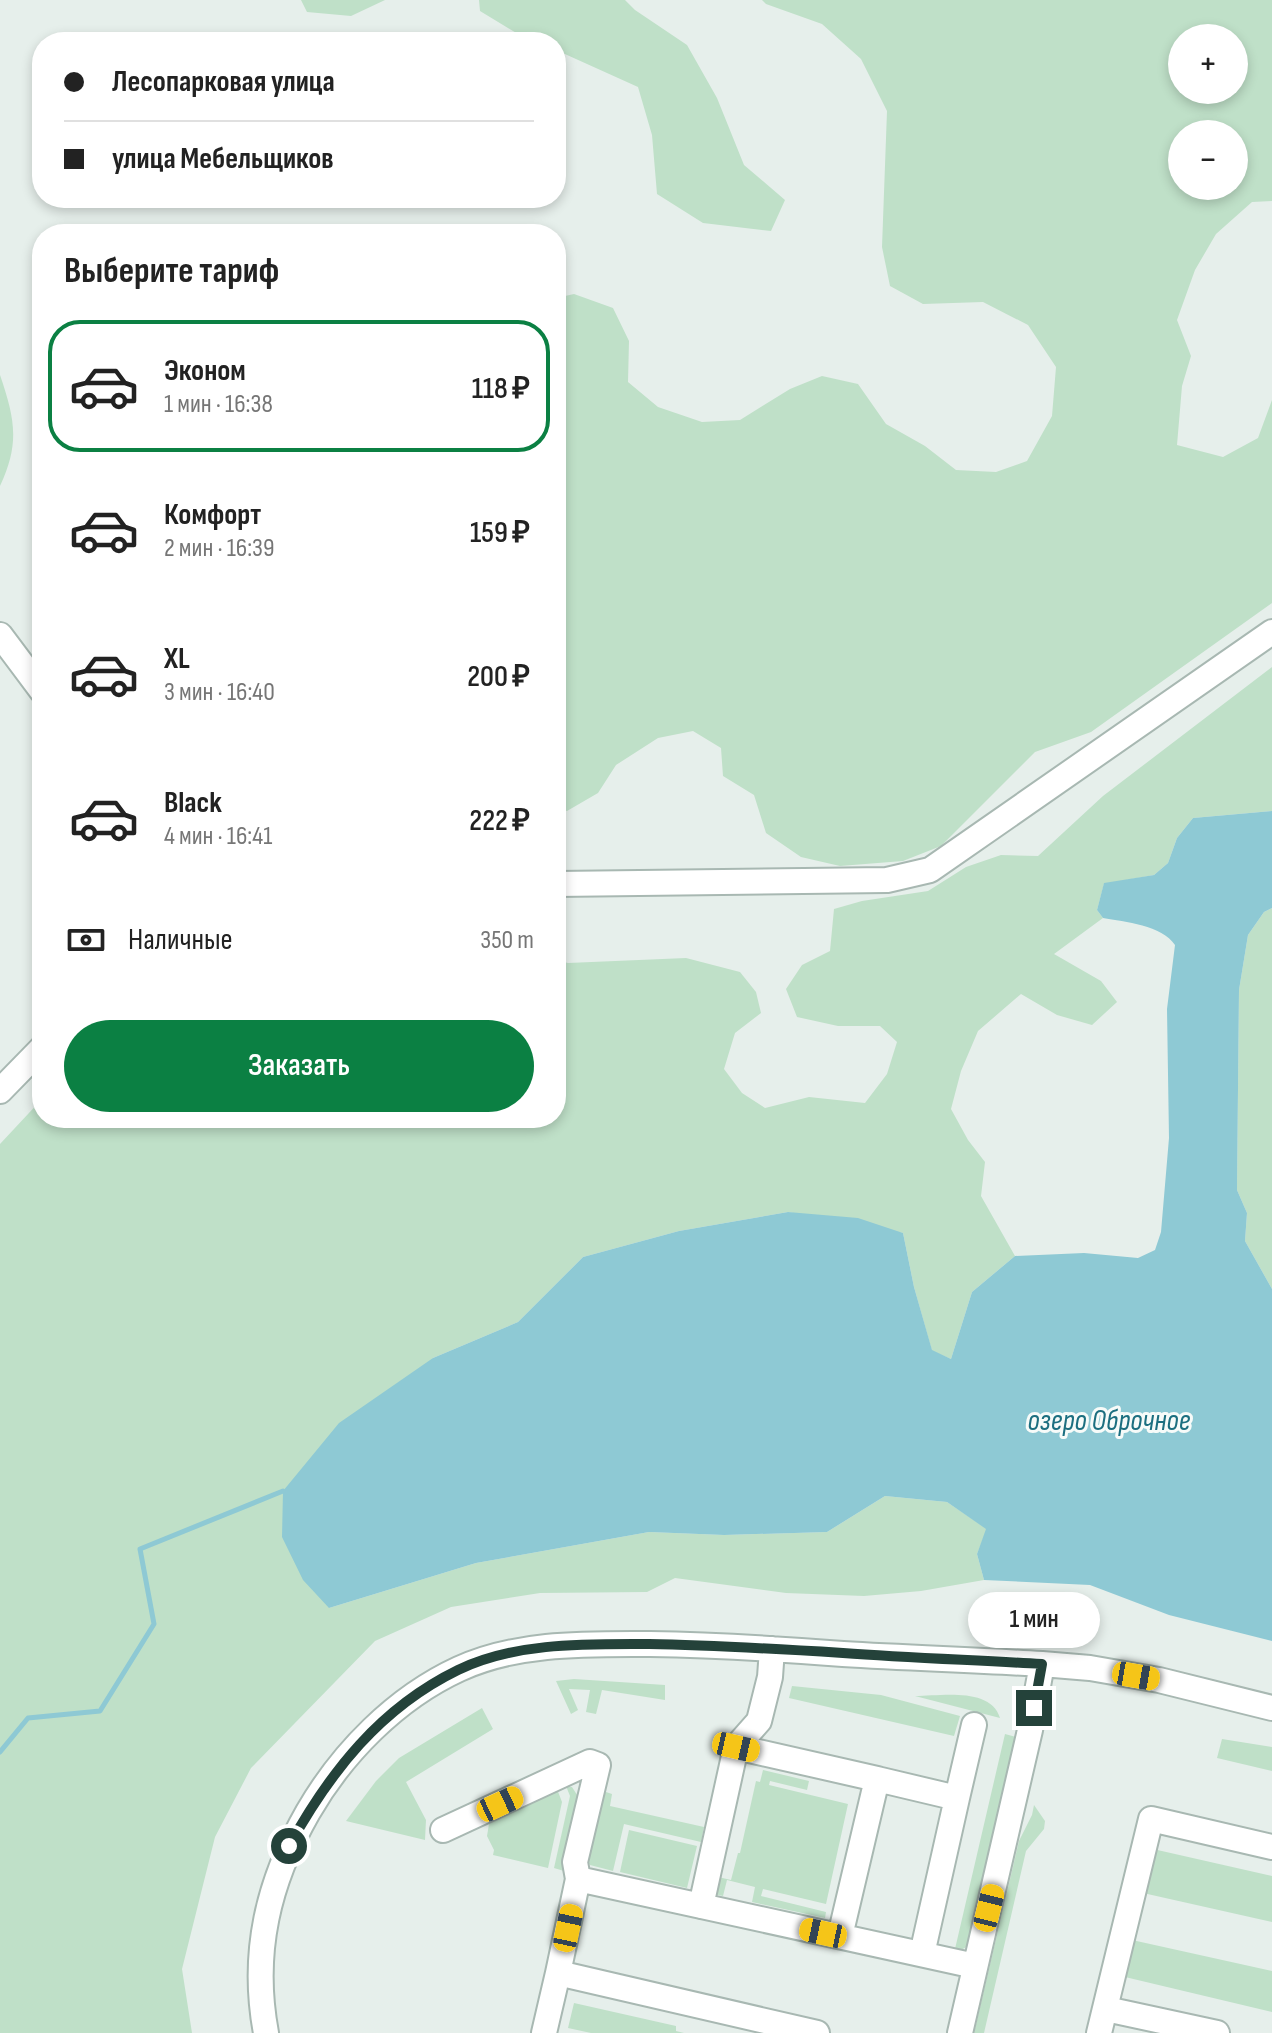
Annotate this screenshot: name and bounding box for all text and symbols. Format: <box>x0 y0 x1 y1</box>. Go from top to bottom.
map controls <box>1168 24 1248 200</box>
button: + <box>1168 24 1248 104</box>
text: Лесопарковая улица <box>112 64 335 100</box>
button: − <box>1168 120 1248 200</box>
text: улица Мебельщиков <box>112 141 334 177</box>
text: Выберите тариф <box>64 250 279 293</box>
icon: car <box>68 350 140 422</box>
text: Эконом <box>164 353 246 389</box>
text: 118 ₽ <box>472 371 530 407</box>
text: 1 мин · 16:38 <box>164 389 273 420</box>
icon: car <box>68 494 140 566</box>
text: Комфорт <box>164 497 261 533</box>
text: 159 ₽ <box>470 515 530 551</box>
text: 2 мин · 16:39 <box>164 533 275 564</box>
icon: car <box>68 638 140 710</box>
text: XL <box>164 641 190 677</box>
text: 200 ₽ <box>467 659 530 695</box>
text: 3 мин · 16:40 <box>164 677 275 708</box>
icon: car <box>68 782 140 854</box>
text: Black <box>164 785 222 821</box>
text: 222 ₽ <box>469 803 530 839</box>
text: 4 мин · 16:41 <box>164 821 272 852</box>
icon: cash <box>64 918 108 962</box>
text: Наличные <box>128 922 233 958</box>
text: 350 m <box>480 925 534 956</box>
button: Заказать <box>64 1020 534 1112</box>
water label: озеро Оброчное <box>1028 1403 1191 1439</box>
callout: 1 мин <box>968 1592 1100 1648</box>
text: 1 мин <box>1009 1604 1059 1635</box>
car <box>1110 1660 1162 1692</box>
route end <box>1016 1690 1052 1726</box>
car <box>710 1730 762 1764</box>
car <box>473 1783 527 1825</box>
route start <box>271 1828 307 1864</box>
car <box>972 1882 1006 1934</box>
car <box>551 1902 585 1954</box>
car <box>797 1916 849 1950</box>

